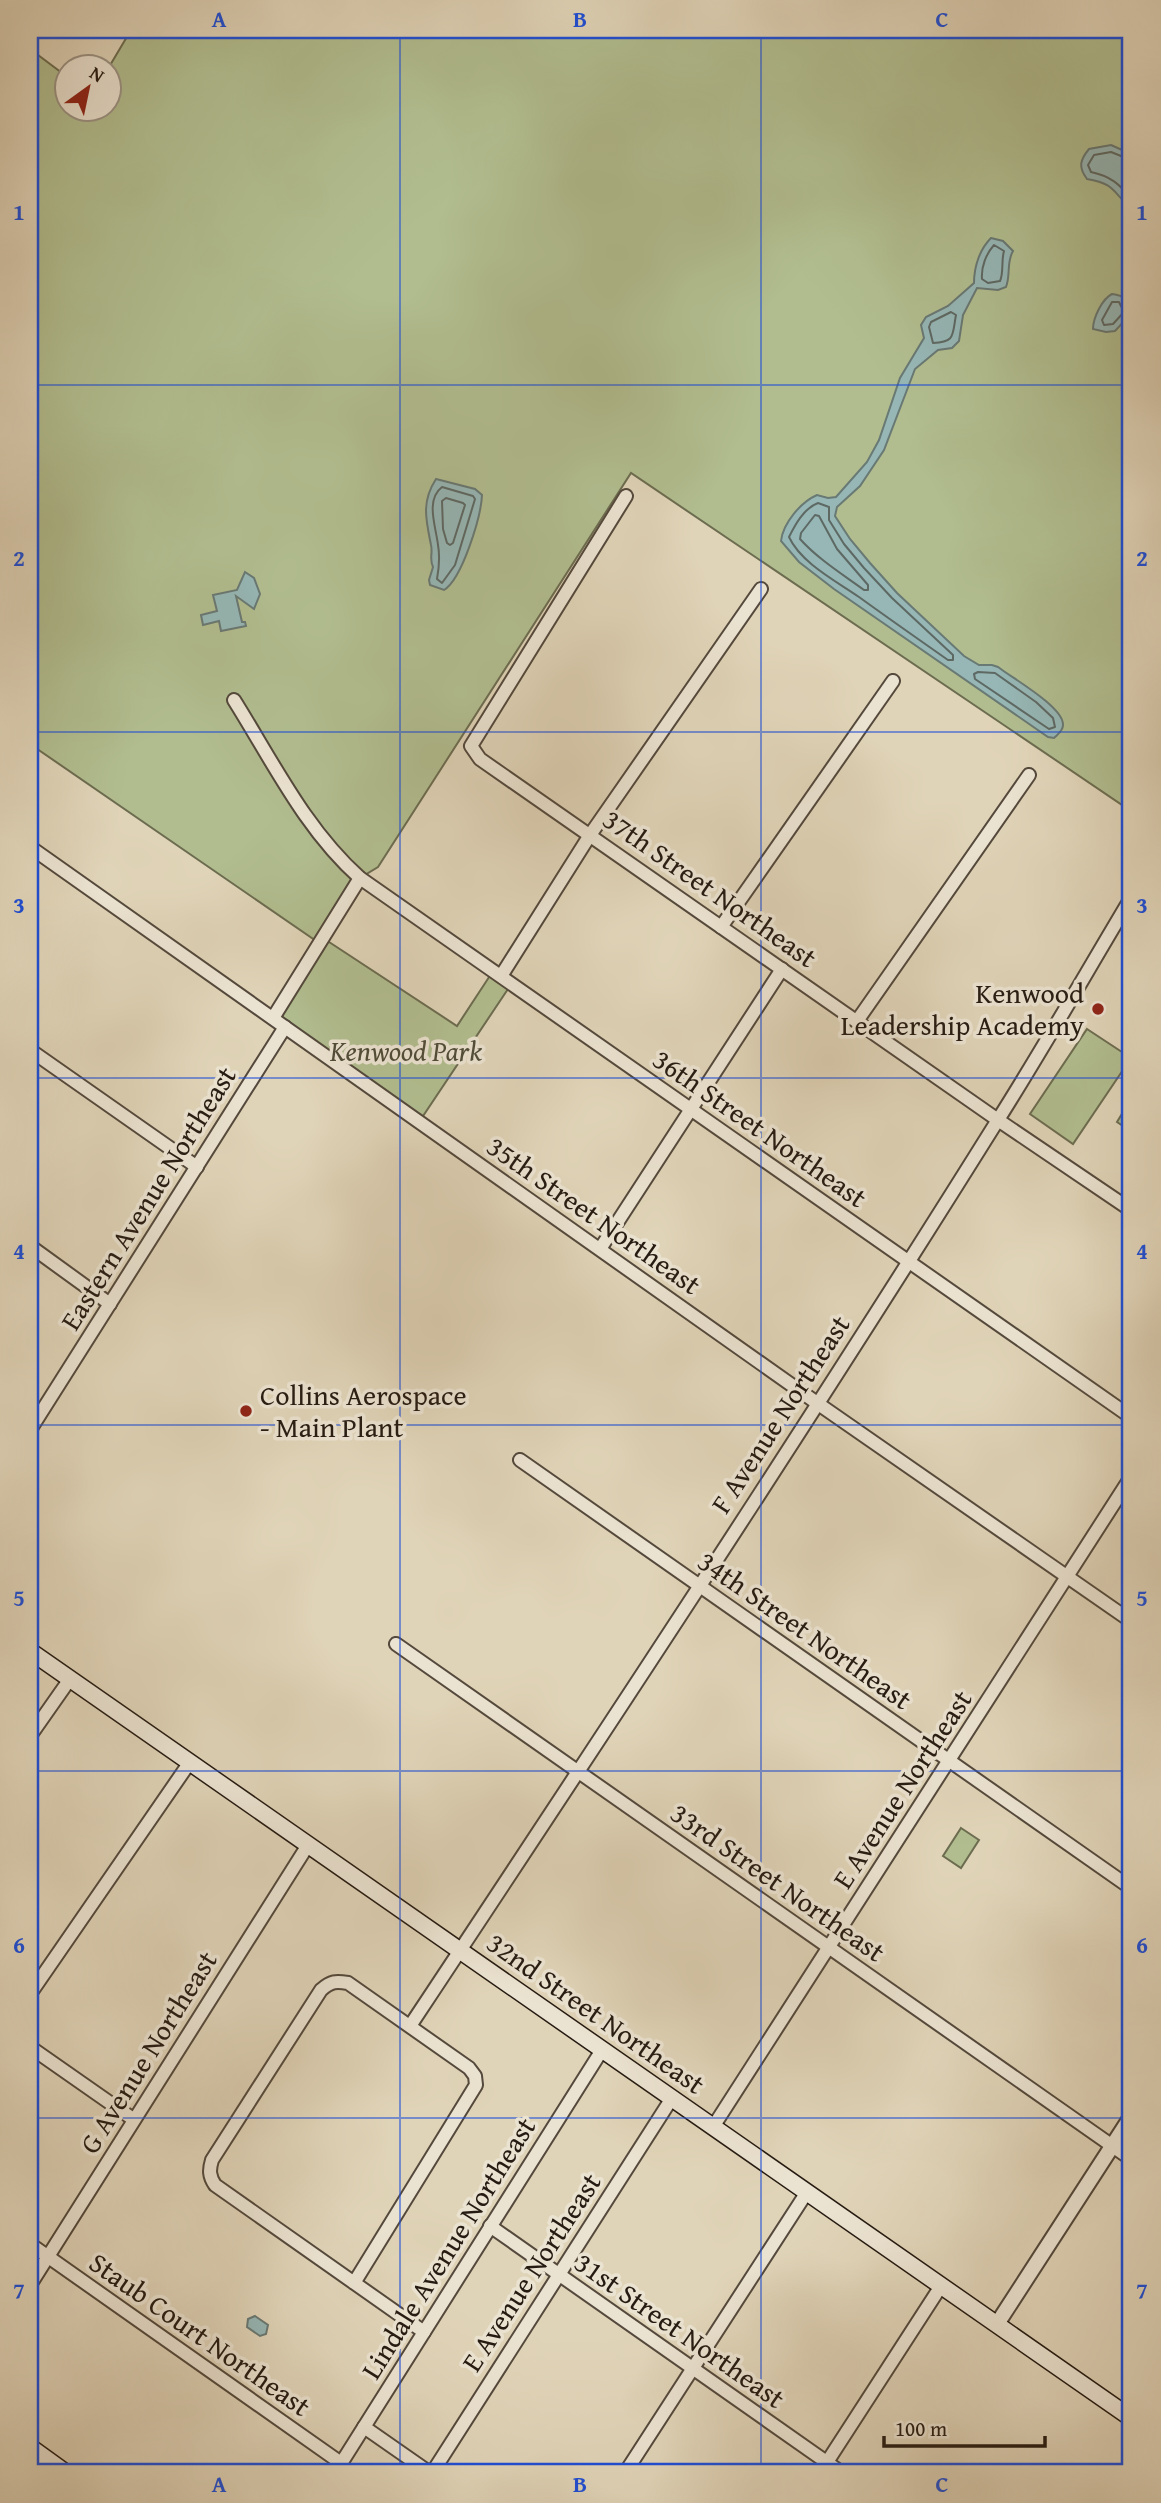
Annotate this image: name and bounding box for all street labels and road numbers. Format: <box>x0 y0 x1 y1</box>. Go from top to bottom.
street label: 37th Street Northeast <box>595 798 826 977</box>
street label: 36th Street Northeast <box>645 1038 876 1217</box>
street label: Eastern Avenue Northeast <box>50 1058 246 1338</box>
street label: 35th Street Northeast <box>479 1125 710 1304</box>
street label: F Avenue Northeast <box>700 1306 859 1521</box>
street label: 34th Street Northeast <box>690 1540 921 1719</box>
street label: E Avenue Northeast <box>822 1681 981 1896</box>
street label: 33rd Street Northeast <box>663 1792 894 1971</box>
street label: 32nd Street Northeast <box>479 1922 714 2103</box>
street label: G Avenue Northeast <box>69 1942 226 2161</box>
street label: Lindale Avenue Northeast <box>350 2109 545 2387</box>
street label: E Avenue Northeast <box>451 2164 610 2379</box>
street label: Staub Court Northeast <box>81 2242 319 2426</box>
street label: 31st Street Northeast <box>567 2242 794 2418</box>

